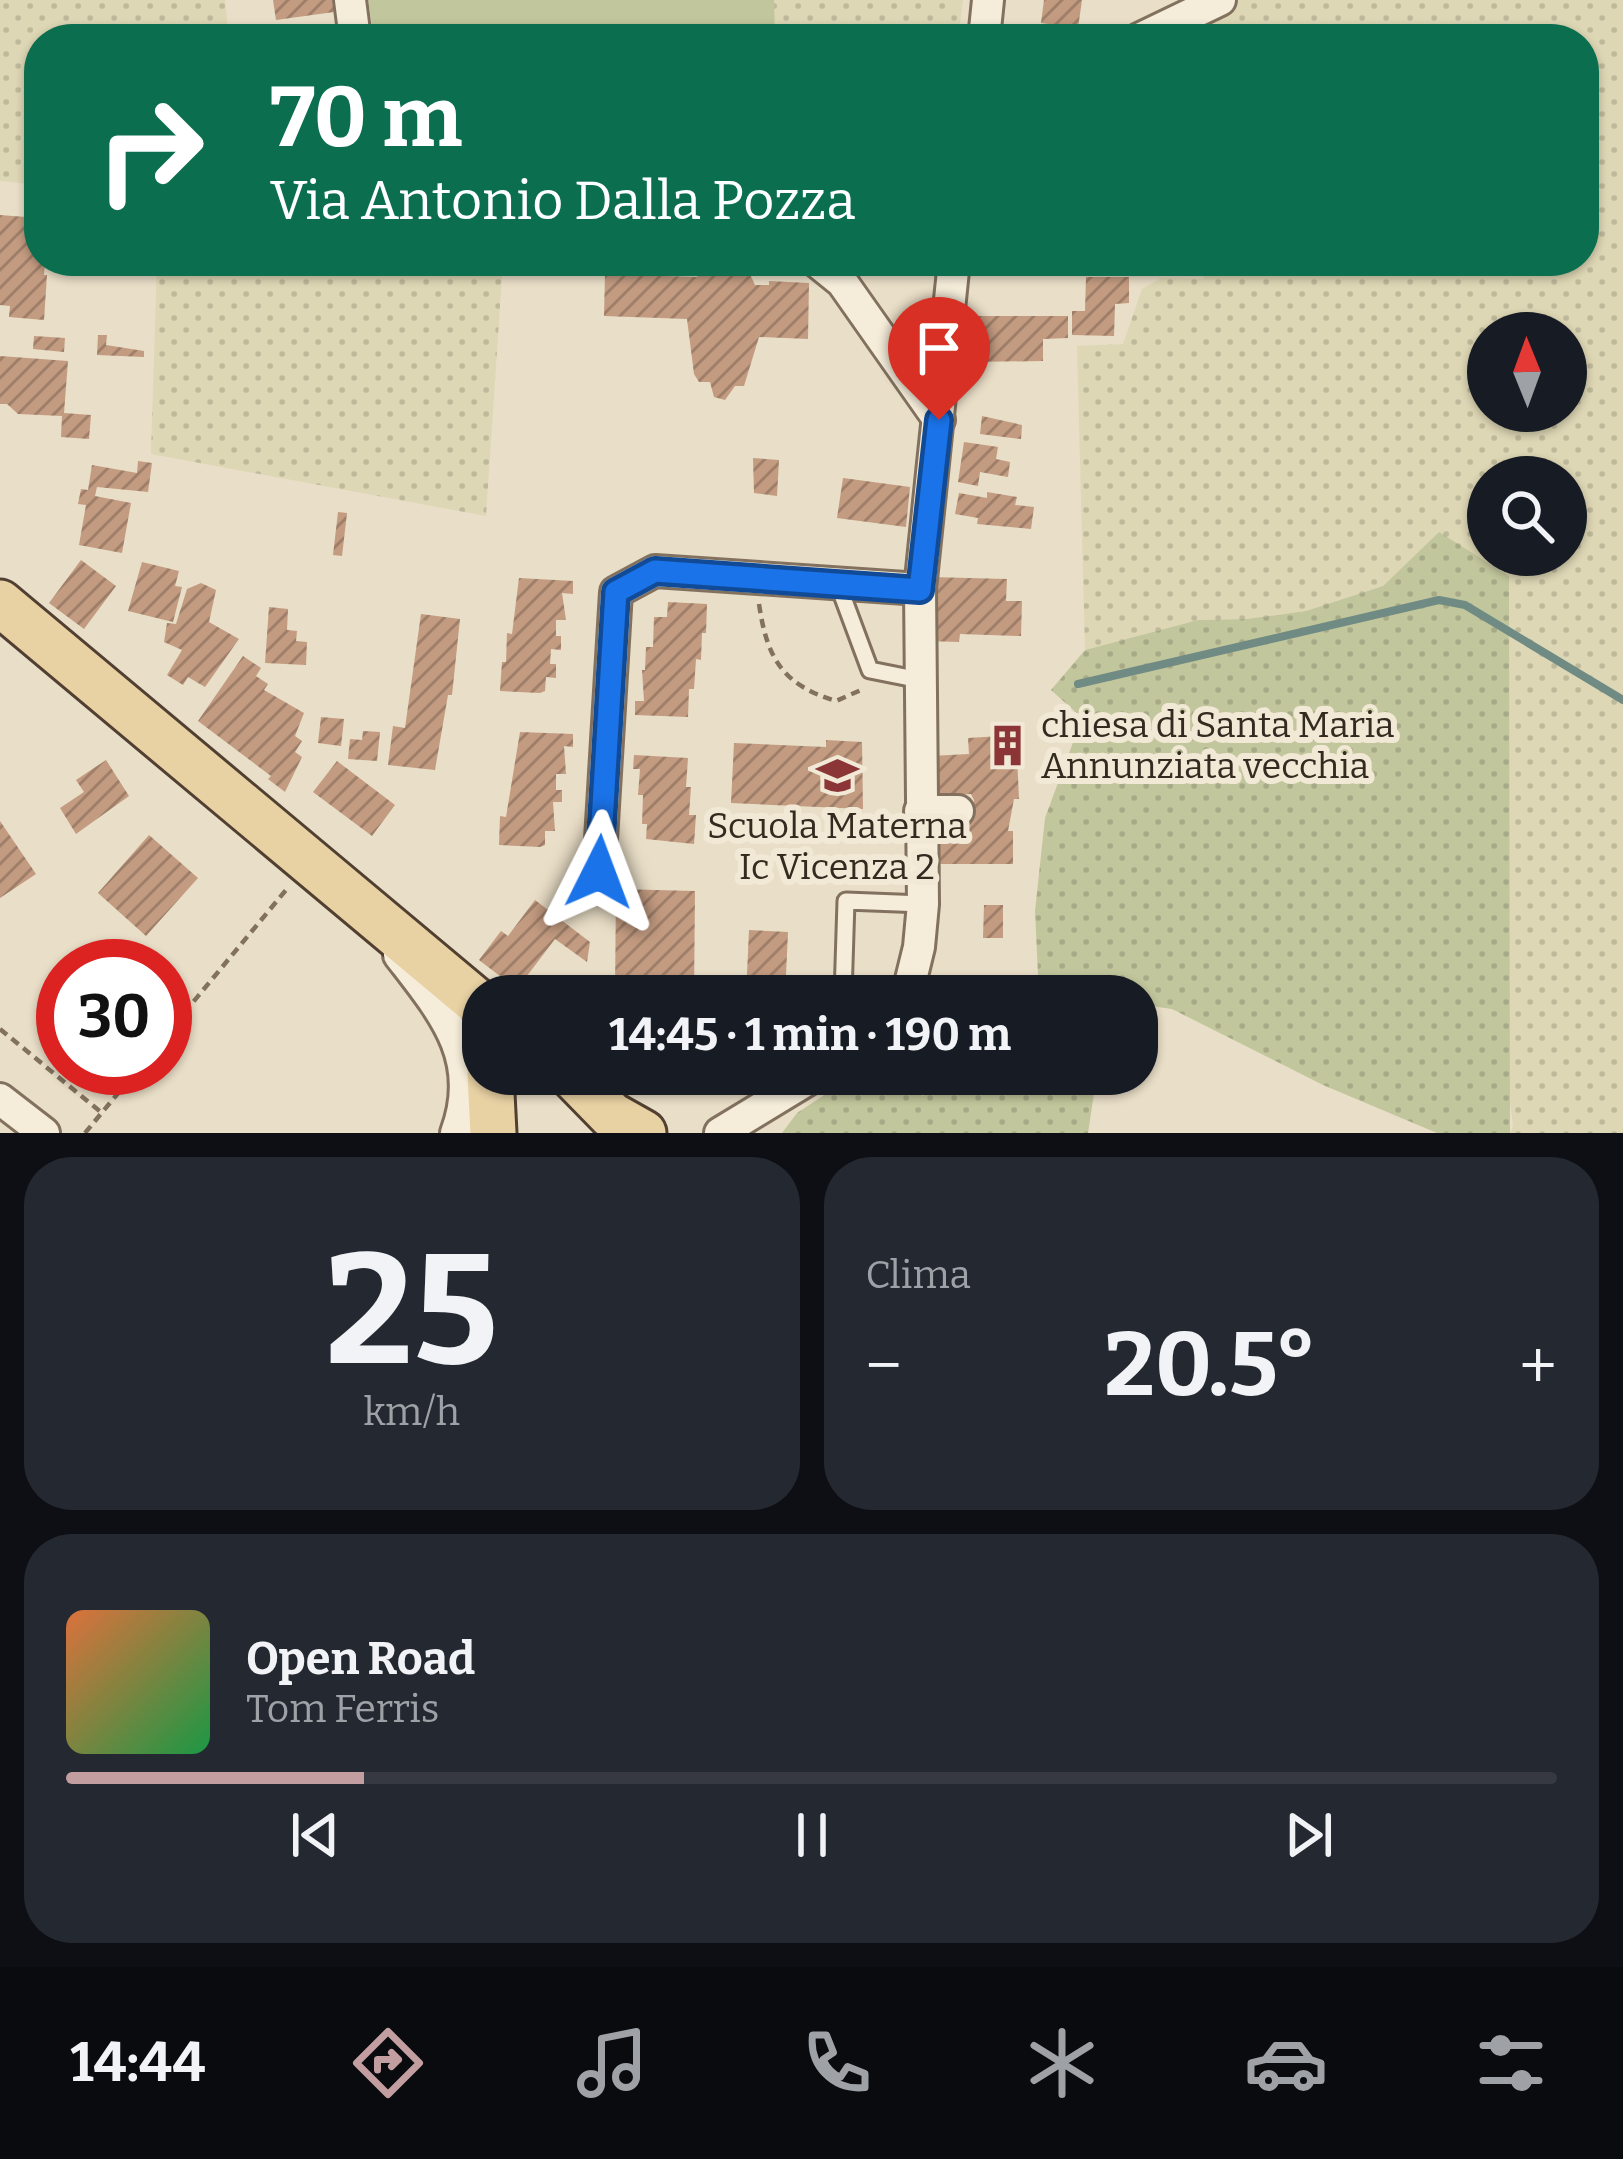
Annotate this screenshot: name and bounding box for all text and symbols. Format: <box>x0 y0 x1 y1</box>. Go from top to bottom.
text: 70 m <box>270 67 462 168</box>
icon: right <box>72 72 228 228</box>
text: Via Antonio Dalla Pozza <box>270 169 856 233</box>
pin <box>888 297 990 420</box>
north arrow <box>1467 312 1587 432</box>
map controls <box>1467 312 1587 576</box>
icon: arrive <box>906 315 972 381</box>
button: search <box>1467 456 1587 576</box>
place label: chiesa di Santa Maria Annunziata vecchia <box>1041 703 1395 788</box>
building icon: chiesa di Santa Maria Annunziata vecchia <box>984 722 1030 768</box>
school or university icon: Scuola Materna Ic Vicenza 2 <box>814 752 860 798</box>
place label: Scuola Materna Ic Vicenza 2 <box>707 804 967 889</box>
position arrow <box>536 809 662 935</box>
speed limit sign: 30 <box>36 939 192 1095</box>
text: 14:45 · 1 min · 190 m <box>609 1008 1011 1062</box>
text: 25 <box>325 1217 498 1404</box>
text: Clima <box>866 1252 971 1298</box>
text: 20.5° <box>1104 1311 1317 1419</box>
text: − <box>866 1326 902 1405</box>
text: + <box>1519 1326 1557 1405</box>
text: km/h <box>363 1389 460 1435</box>
text: Open Road <box>246 1632 475 1686</box>
text: Tom Ferris <box>246 1686 439 1732</box>
icon: previous <box>282 1802 348 1868</box>
icon: pause <box>779 1802 845 1868</box>
icon: next <box>1276 1802 1342 1868</box>
icon: directions <box>346 2021 430 2105</box>
icon: music <box>570 2021 654 2105</box>
icon: phone <box>795 2021 879 2105</box>
icon: climate <box>1020 2021 1104 2105</box>
icon: car <box>1244 2021 1328 2105</box>
icon: filters <box>1469 2021 1553 2105</box>
text: 14:44 <box>70 2031 205 2095</box>

